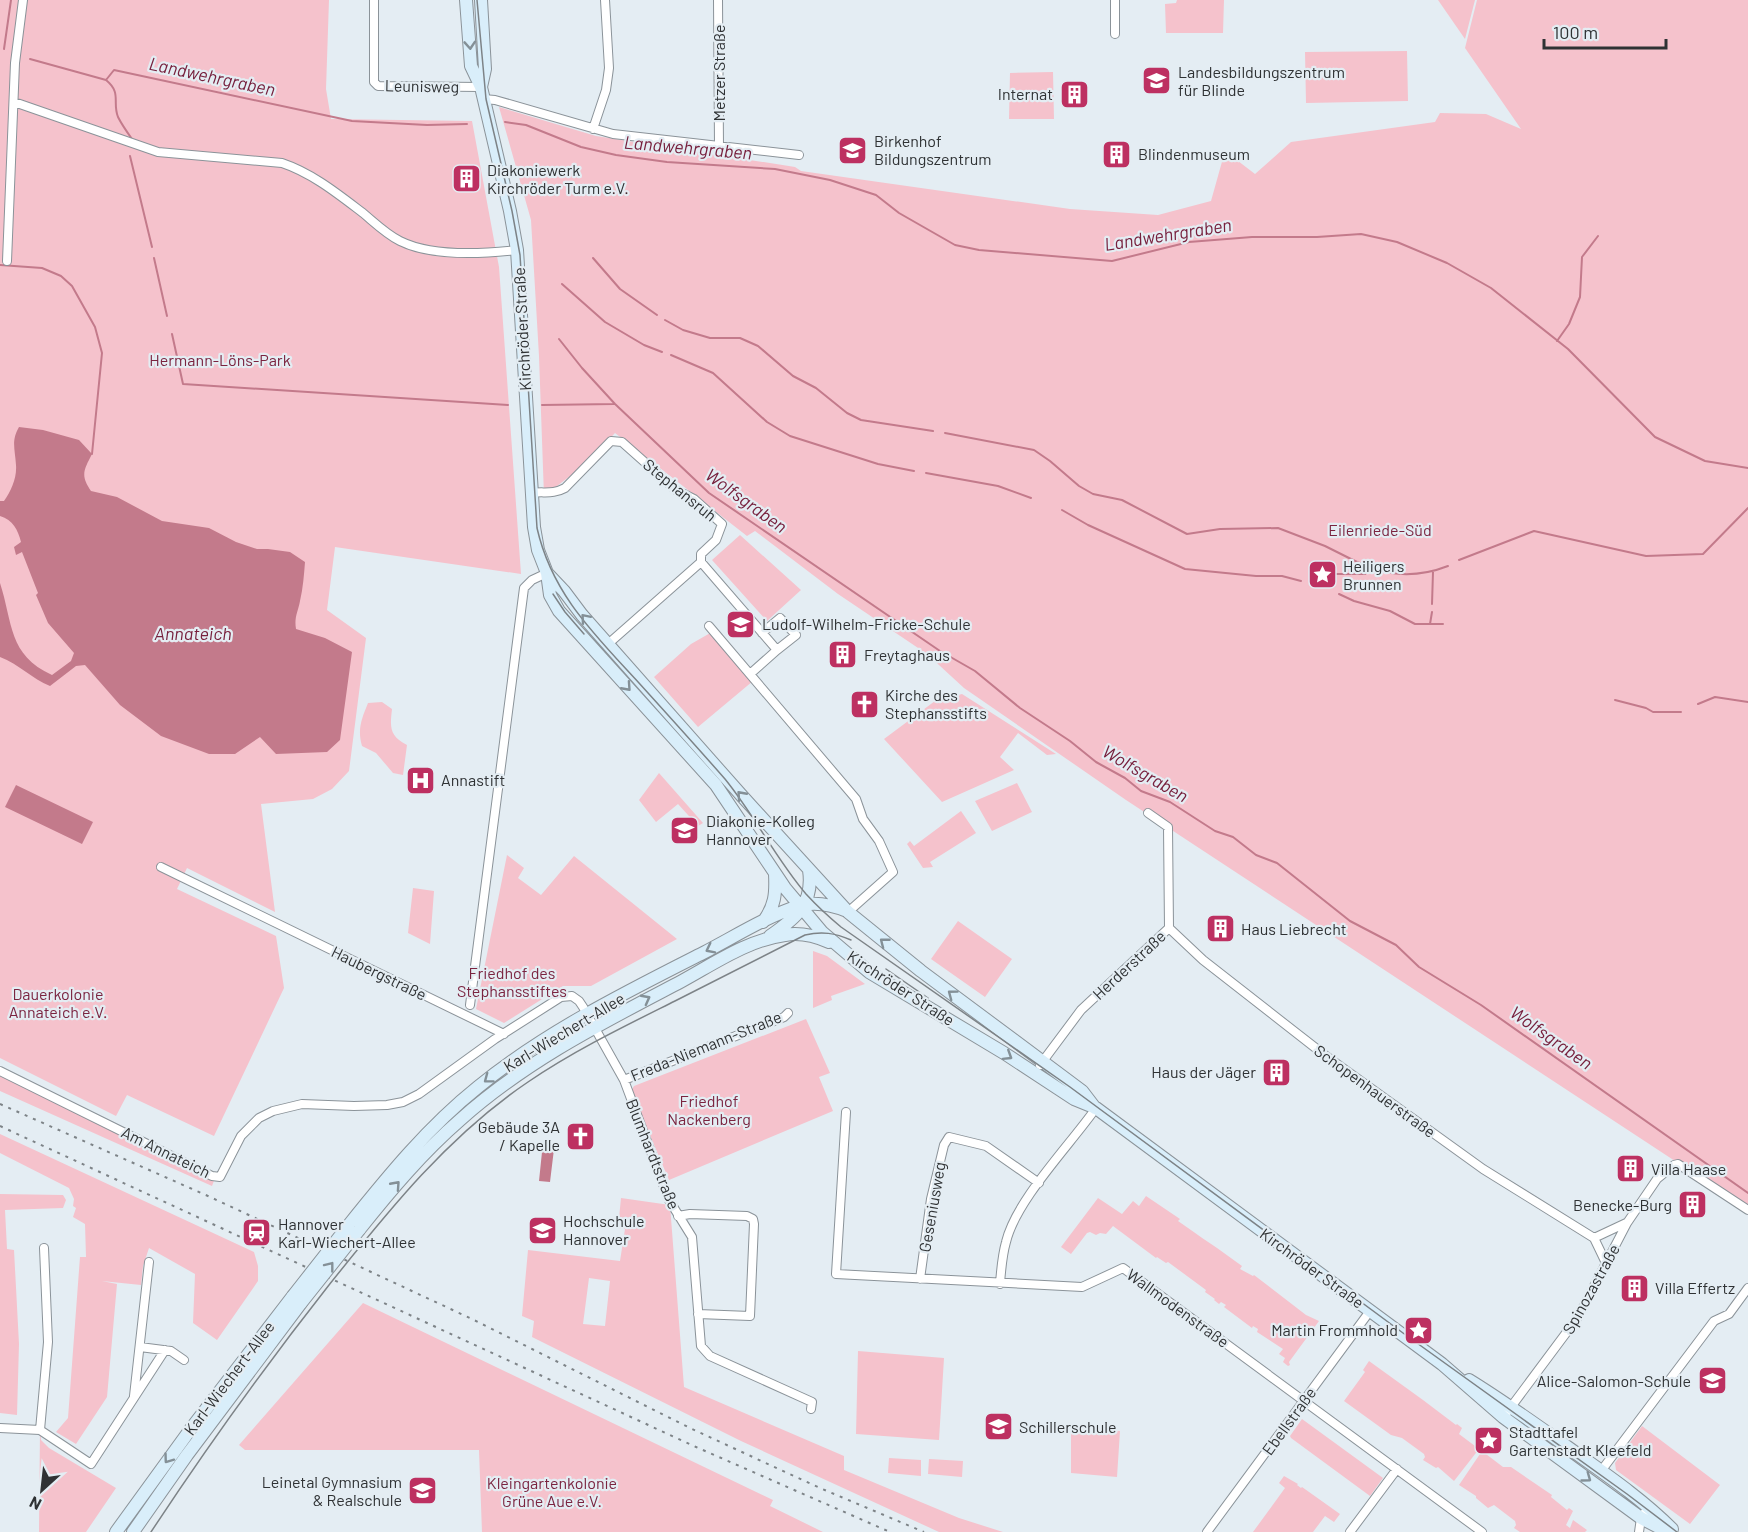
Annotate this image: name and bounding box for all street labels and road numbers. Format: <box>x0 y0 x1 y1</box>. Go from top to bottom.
street label: Metzer Straße <box>709 25 728 121</box>
street label: Leunisweg <box>385 75 459 96</box>
street label: Kirchröder Straße <box>509 267 534 391</box>
street label: Stephansruh <box>640 454 721 525</box>
street label: Herderstraße <box>1088 926 1169 1003</box>
street label: Haubergstraße <box>329 941 430 1004</box>
street label: Kirchröder Straße <box>844 946 958 1029</box>
street label: Karl-Wiechert-Allee <box>500 988 628 1075</box>
street label: Freda-Niemann-Straße <box>628 1007 784 1085</box>
street label: Schopenhauerstraße <box>1311 1040 1440 1141</box>
street label: Blumhardtstraße <box>623 1096 684 1212</box>
street label: Am Annateich <box>119 1122 214 1181</box>
street label: Geseniusweg <box>914 1160 949 1253</box>
street label: Kirchröder Straße <box>1257 1224 1368 1312</box>
street label: Spinozastraße <box>1558 1241 1623 1337</box>
street label: Wallmodenstraße <box>1124 1264 1233 1351</box>
street label: Karl-Wiechert-Allee <box>180 1317 278 1438</box>
street label: Ebellstraße <box>1258 1383 1320 1458</box>

